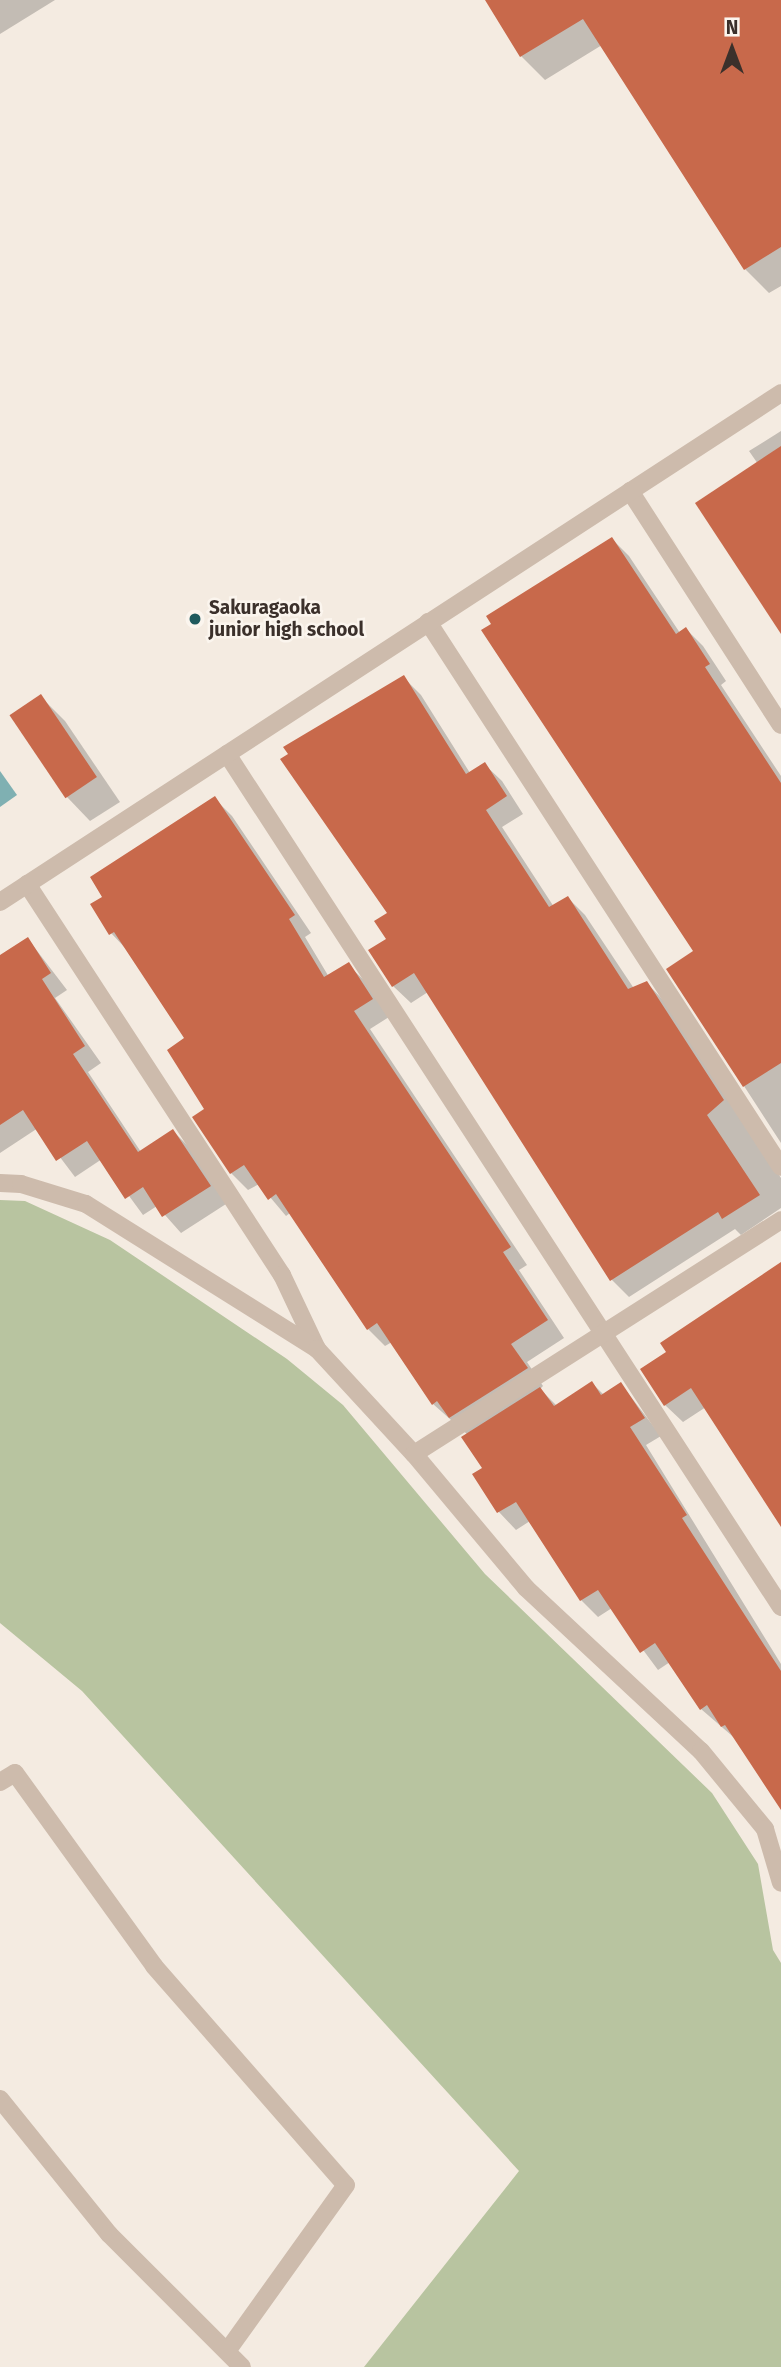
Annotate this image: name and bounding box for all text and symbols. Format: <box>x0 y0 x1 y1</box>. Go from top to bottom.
north arrow <box>697 14 767 84</box>
text: N <box>726 16 738 39</box>
place label: Sakuragaoka junior high school <box>209 597 364 641</box>
marker: Sakuragaoka junior high school <box>187 611 203 627</box>

